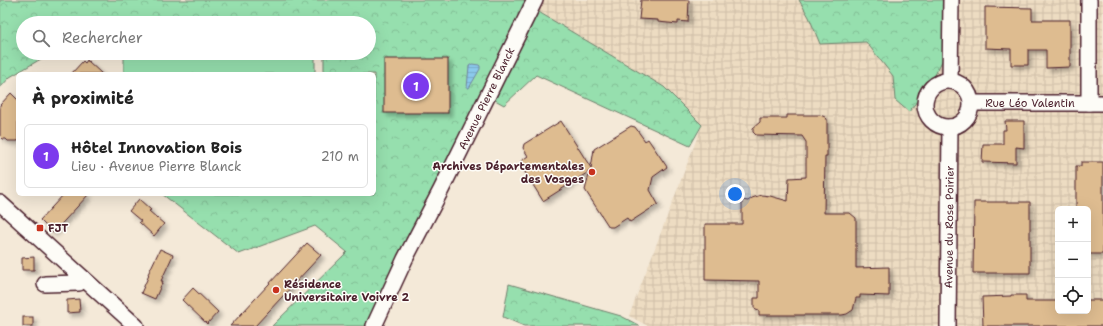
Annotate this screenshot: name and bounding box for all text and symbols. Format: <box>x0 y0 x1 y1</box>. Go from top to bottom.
search box <box>16 16 376 60</box>
icon: search <box>30 27 52 49</box>
text: Rechercher <box>62 28 143 48</box>
street label: Avenue Pierre Blanck <box>455 44 518 152</box>
pin: 1 <box>403 71 429 101</box>
text: À proximité <box>32 87 134 109</box>
street label: Rue Léo Valentin <box>985 96 1075 111</box>
text: Hôtel Innovation Bois <box>71 138 242 158</box>
text: 1 <box>43 148 49 165</box>
text: 210 m <box>321 148 359 165</box>
text: Lieu · Avenue Pierre Blanck <box>71 158 241 175</box>
place label: Archives Départementales des Vosges <box>433 159 584 187</box>
street label: Avenue du Rose Poirier <box>941 165 957 289</box>
marker: Archives Départementales des Vosges <box>587 167 597 177</box>
your location <box>725 184 745 204</box>
map controls <box>1055 206 1091 314</box>
button: + <box>1055 206 1091 242</box>
place label: FJT <box>48 221 68 236</box>
marker: FJT <box>35 223 45 233</box>
button: − <box>1055 242 1091 278</box>
place label: Résidence Universitaire Voivre 2 <box>284 277 410 305</box>
button: locate <box>1055 278 1091 314</box>
marker: Résidence Universitaire Voivre 2 <box>271 285 281 295</box>

